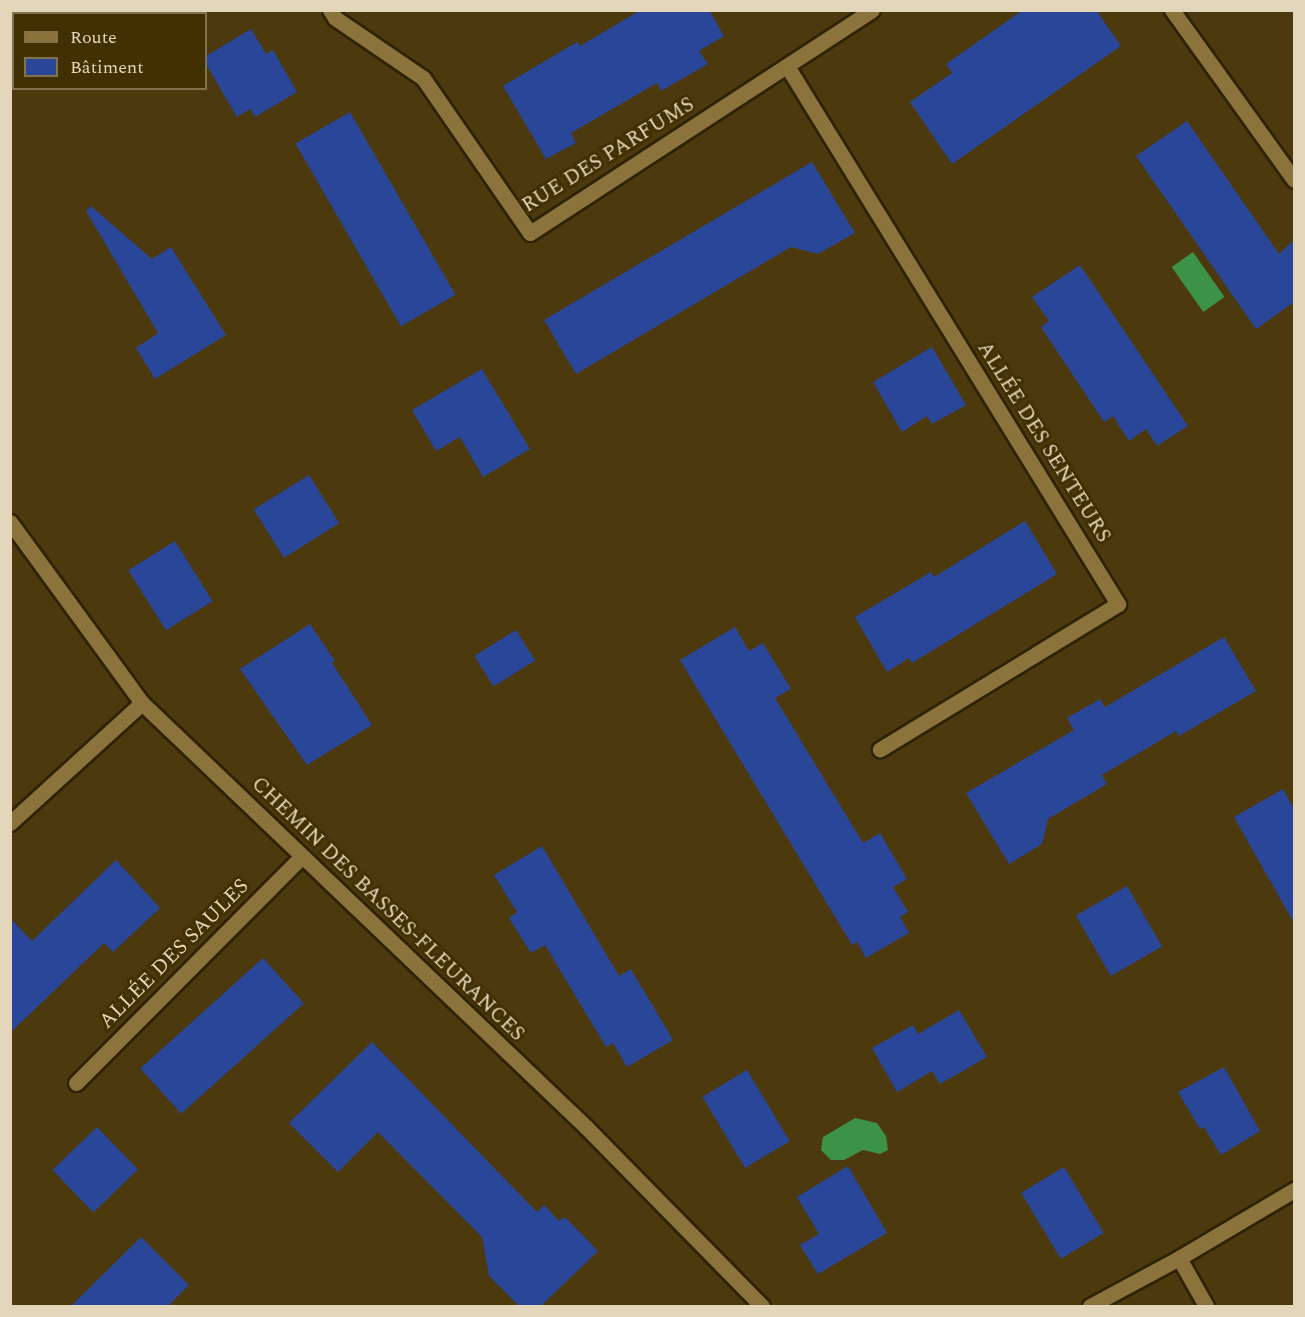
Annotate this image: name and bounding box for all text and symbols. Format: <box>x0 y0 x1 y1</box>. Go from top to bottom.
legend <box>12 12 207 90</box>
text: Route <box>70 24 117 51</box>
text: Bâtiment <box>70 54 144 81</box>
street label: RUE DES PARFUMS <box>517 92 699 218</box>
street label: ALLÉE DES SENTEURS <box>972 337 1116 547</box>
street label: CHEMIN DES BASSES-FLEURANCES <box>246 771 530 1047</box>
street label: ALLÉE DES SAULES <box>94 874 254 1034</box>

